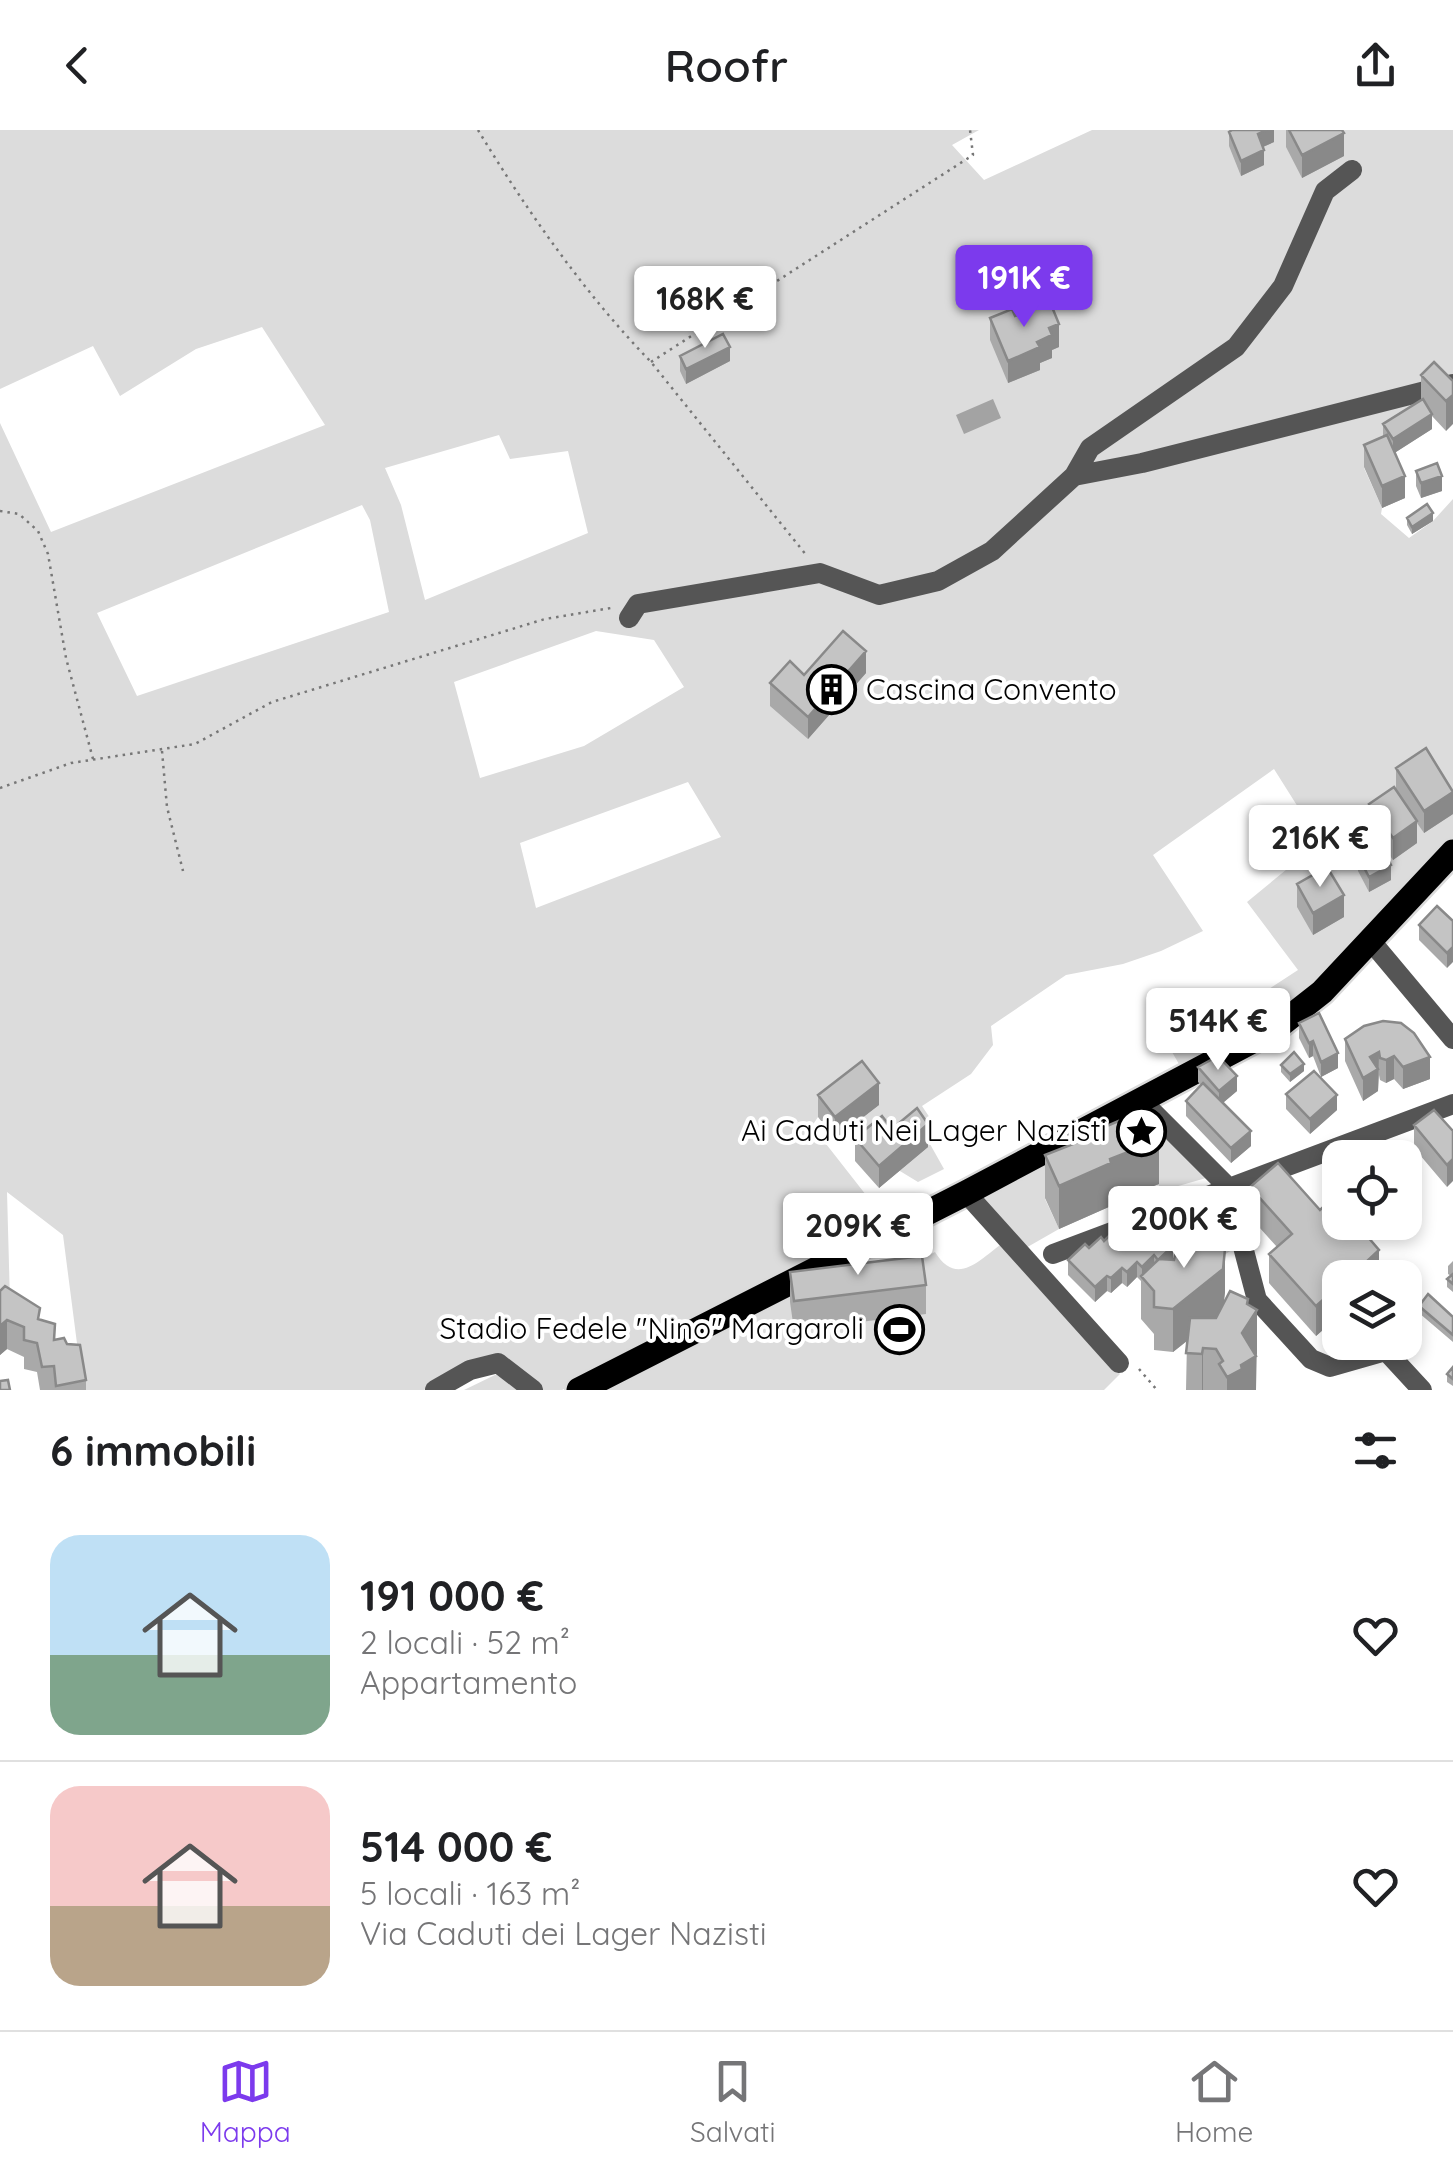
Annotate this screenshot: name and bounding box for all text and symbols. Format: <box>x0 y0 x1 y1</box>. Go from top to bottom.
text: Roofr <box>665 37 788 93</box>
icon: back <box>50 38 105 93</box>
icon: share <box>1348 38 1403 93</box>
pin: 191K € <box>943 245 1105 330</box>
text: 191K € <box>977 257 1071 297</box>
pin: 168K € <box>624 266 786 351</box>
text: 168K € <box>656 278 754 318</box>
building icon: Cascina Convento <box>805 664 857 716</box>
place label: Cascina Convento <box>866 670 1117 708</box>
pin: 216K € <box>1239 805 1401 890</box>
text: 216K € <box>1271 817 1369 857</box>
pin: 514K € <box>1137 988 1299 1073</box>
text: 514K € <box>1168 1000 1268 1040</box>
place icon: Ai Caduti Nei Lager Nazisti <box>1116 1105 1168 1157</box>
place label: Ai Caduti Nei Lager Nazisti <box>741 1111 1107 1149</box>
map controls <box>1322 1140 1422 1360</box>
button: locate <box>1322 1140 1422 1240</box>
pin: 200K € <box>1103 1186 1265 1271</box>
pin: 209K € <box>777 1193 939 1278</box>
text: 200K € <box>1130 1198 1238 1238</box>
text: 209K € <box>805 1205 911 1245</box>
button: layers <box>1322 1260 1422 1360</box>
sports icon: Stadio Fedele "Nino" Margaroli <box>873 1303 925 1355</box>
place label: Stadio Fedele "Nino" Margaroli <box>439 1309 864 1347</box>
icon: filters <box>1348 1423 1403 1478</box>
text: 6 immobili <box>50 1424 256 1477</box>
text: 191 000 € <box>360 1569 544 1622</box>
icon: home <box>130 1575 250 1695</box>
icon: heart <box>1348 1608 1403 1663</box>
text: 2 locali · 52 m² <box>360 1622 570 1662</box>
text: Appartamento <box>360 1662 577 1702</box>
text: 514 000 € <box>360 1820 552 1873</box>
icon: home <box>130 1826 250 1946</box>
icon: heart <box>1348 1859 1403 1914</box>
text: 5 locali · 163 m² <box>360 1873 580 1913</box>
text: Via Caduti dei Lager Nazisti <box>360 1913 767 1953</box>
tab: Mappa <box>200 2054 291 2149</box>
tab: Salvati <box>690 2054 776 2149</box>
tab: Home <box>1175 2054 1253 2149</box>

